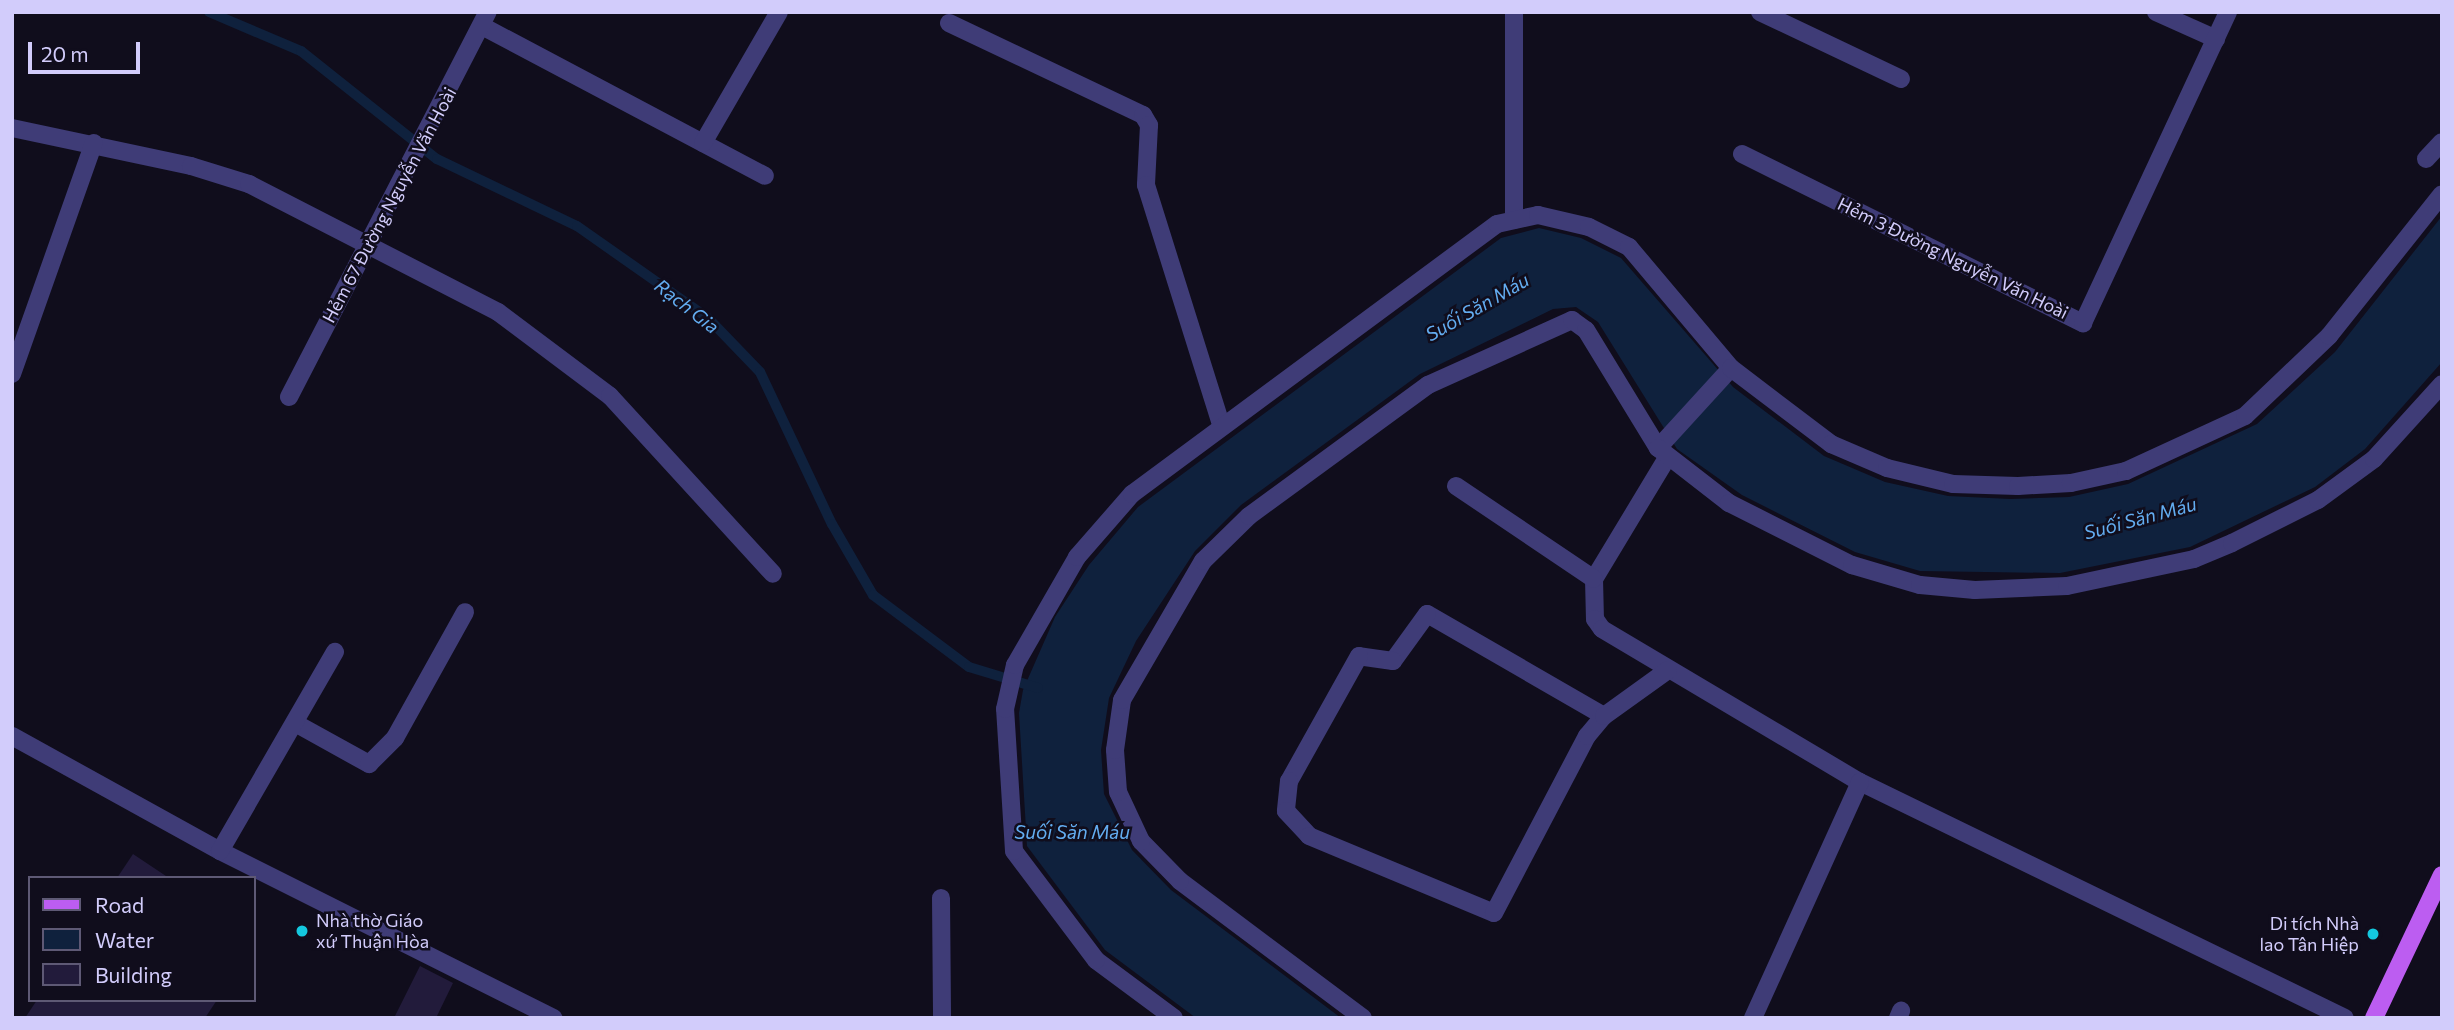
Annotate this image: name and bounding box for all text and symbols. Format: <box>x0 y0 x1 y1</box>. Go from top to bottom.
scale bar <box>32 28 144 72</box>
text: 20 m <box>41 41 89 66</box>
street label: Hẻm 67 Đường Nguyễn Văn Hoài <box>318 83 460 327</box>
street label: Hẻm 3 Đường Nguyễn Văn Hoài <box>1834 193 2072 323</box>
water label: Suối Săn Máu <box>1421 268 1533 346</box>
water label: Rạch Gia <box>650 274 724 338</box>
water label: Suối Săn Máu <box>2081 492 2199 544</box>
water label: Suối Săn Máu <box>1014 821 1130 843</box>
legend <box>28 876 256 1002</box>
text: Road <box>95 892 144 917</box>
place label: Nhà thờ Giáo xứ Thuận Hòa <box>316 910 429 953</box>
place label: Di tích Nhà lao Tân Hiệp <box>2259 913 2359 956</box>
marker: Nhà thờ Giáo xứ Thuận Hòa <box>294 923 310 939</box>
marker: Di tích Nhà lao Tân Hiệp <box>2365 926 2381 942</box>
text: Water <box>95 927 154 952</box>
text: Building <box>95 962 172 987</box>

